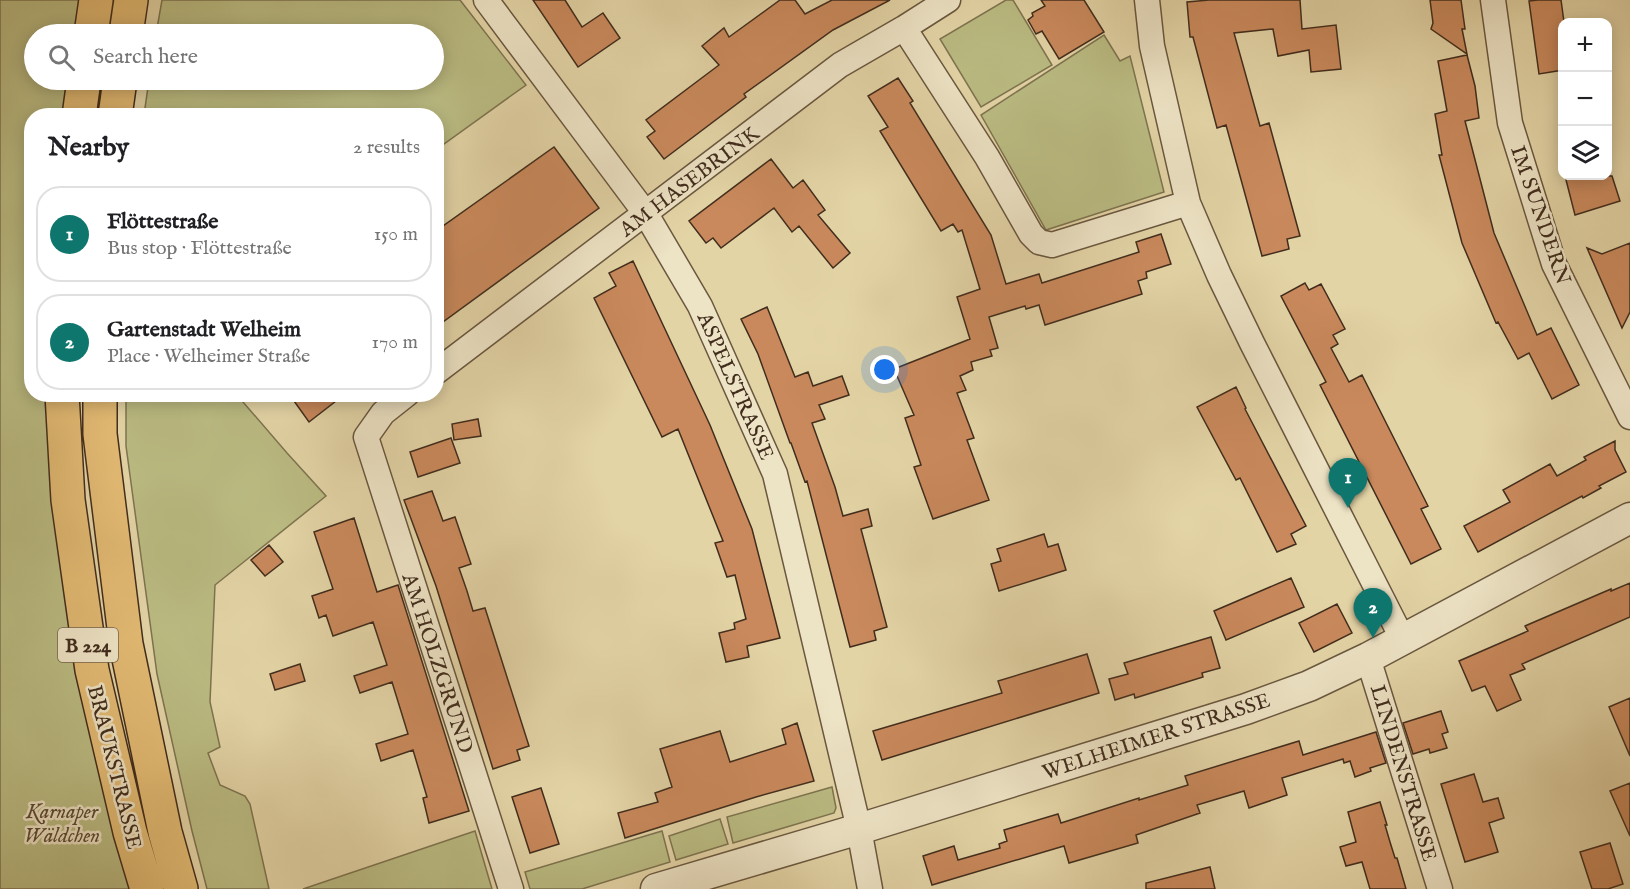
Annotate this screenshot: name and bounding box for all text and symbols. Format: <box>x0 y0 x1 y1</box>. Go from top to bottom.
map controls <box>1558 18 1612 180</box>
button: + <box>1558 18 1612 72</box>
search box <box>24 24 444 90</box>
icon: search <box>45 41 78 74</box>
text: Search here <box>93 43 198 71</box>
button: − <box>1558 72 1612 126</box>
street label: AM HASEBRINK <box>614 120 766 244</box>
button: layers <box>1558 126 1612 180</box>
text: Nearby <box>48 131 129 164</box>
text: 2 results <box>353 135 420 160</box>
street label: IM SUNDERN <box>1503 142 1576 289</box>
text: Flöttestraße <box>107 208 218 236</box>
text: 1 <box>66 222 73 247</box>
text: 150 m <box>374 222 418 247</box>
text: Bus stop · Flöttestraße <box>107 236 292 261</box>
street label: ASPELSTRASSE <box>690 308 779 465</box>
text: Gartenstadt Welheim <box>107 316 301 344</box>
text: 2 <box>65 330 74 355</box>
text: 170 m <box>372 330 418 355</box>
text: Place · Welheimer Straße <box>107 344 310 369</box>
your location <box>870 355 899 384</box>
pin: 1 <box>1328 458 1368 508</box>
street label: AM HOLZGRUND <box>394 569 478 757</box>
pin: 2 <box>1354 588 1392 638</box>
road number: B 224 <box>58 628 118 662</box>
street label: LINDENSTRASSE <box>1363 682 1442 865</box>
street label: BRAUKSTRASSE <box>80 683 147 852</box>
street label: WELHEIMER STRASSE <box>1039 688 1274 787</box>
park label: Karnaper Wäldchen <box>24 799 100 850</box>

